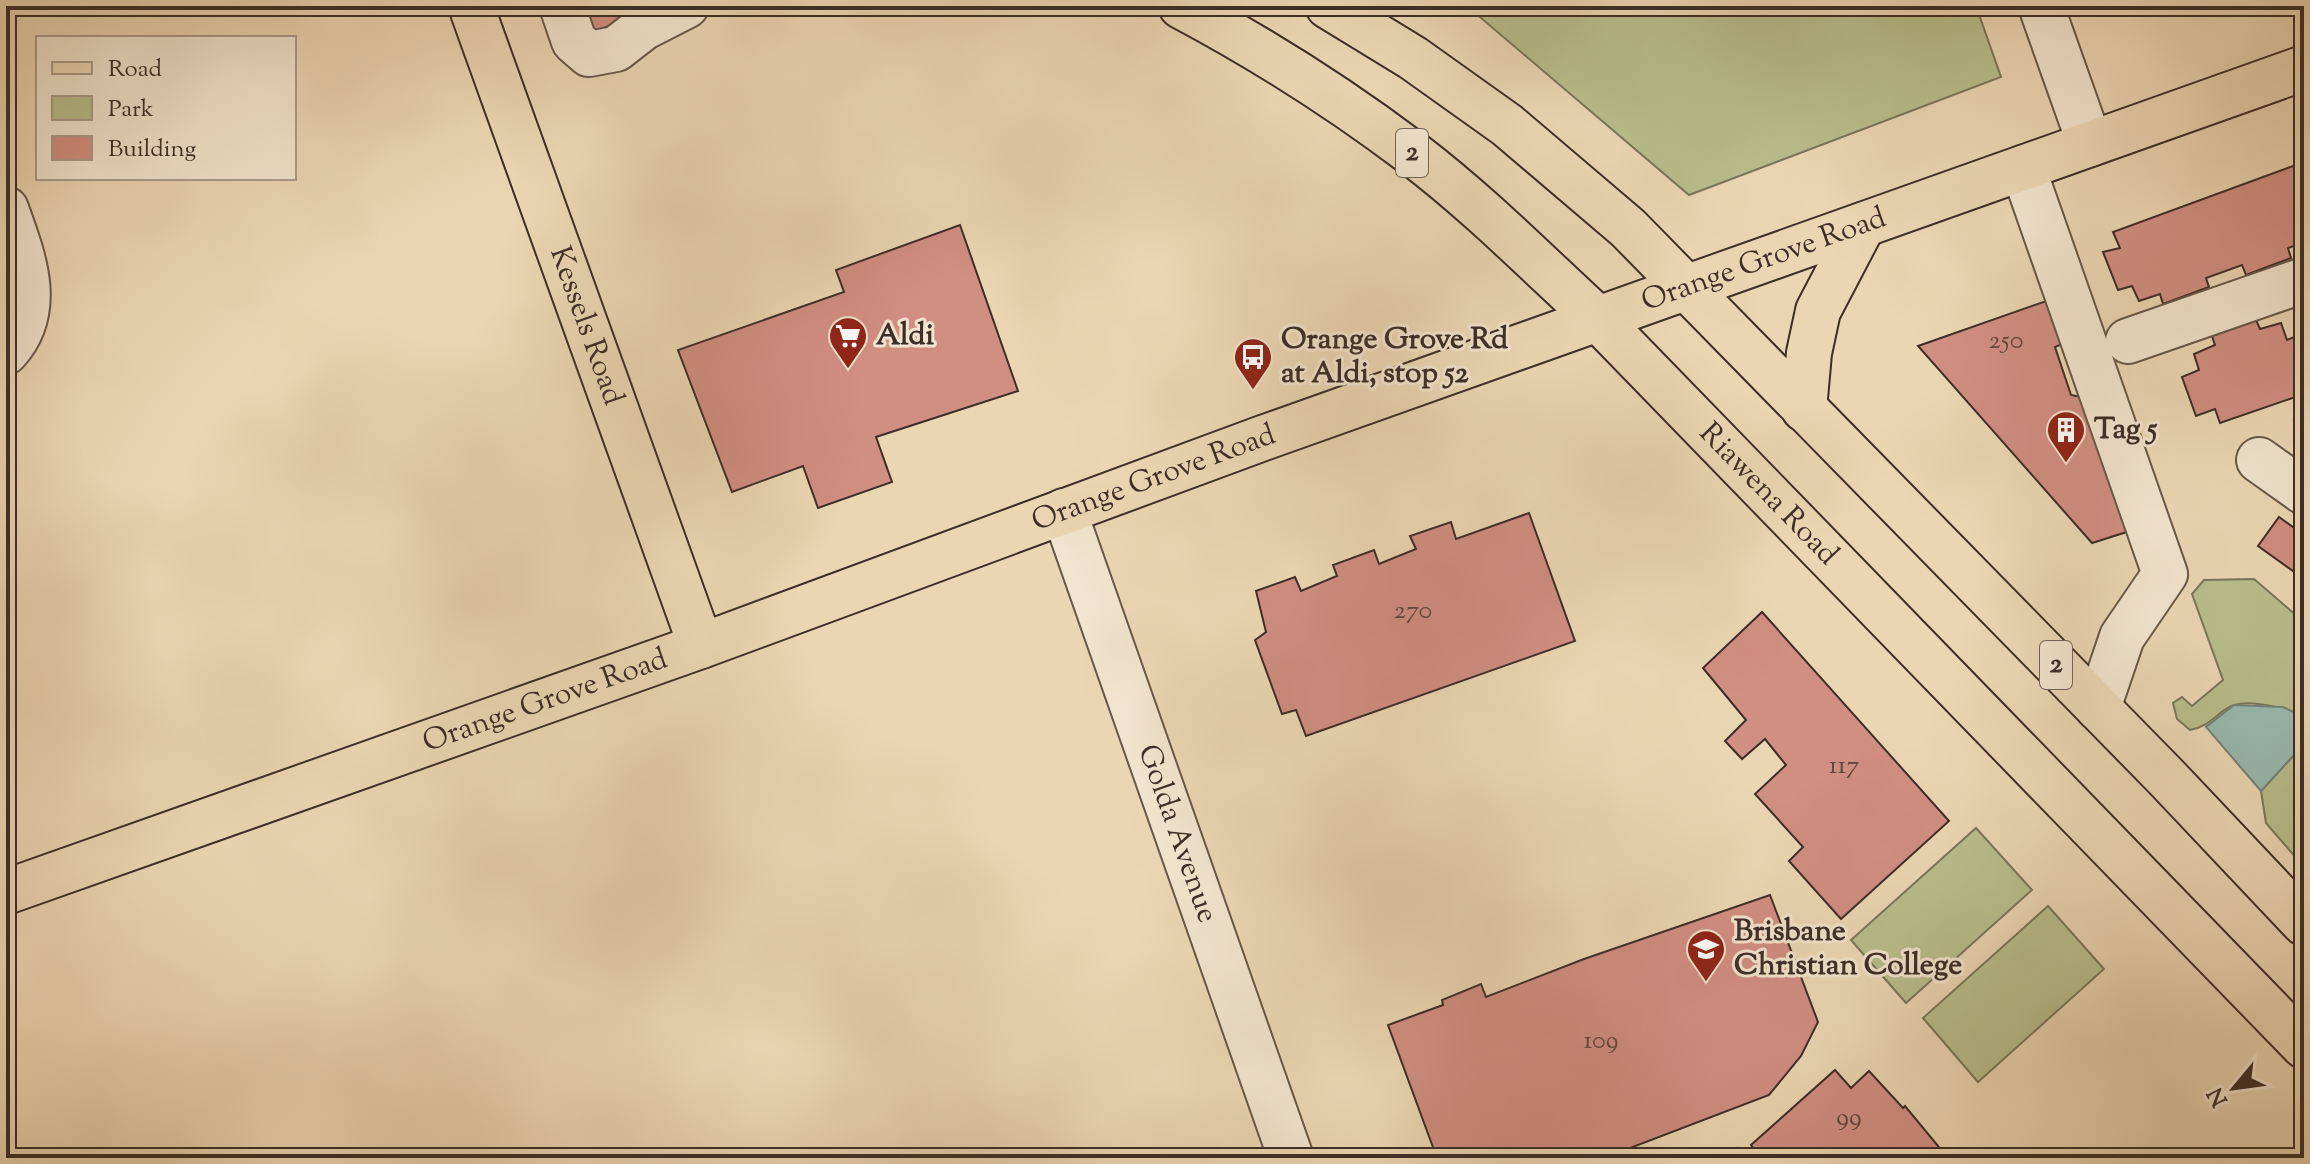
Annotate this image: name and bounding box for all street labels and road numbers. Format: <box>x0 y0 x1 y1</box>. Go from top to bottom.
road number: 2 <box>1396 129 1428 177</box>
street label: Orange Grove Road <box>1636 197 1892 323</box>
street label: Kessels Road <box>538 241 634 411</box>
street label: Riawena Road <box>1689 413 1848 576</box>
street label: Orange Grove Road <box>1026 414 1282 543</box>
street label: Orange Grove Road <box>417 638 674 764</box>
road number: 2 <box>2040 641 2072 689</box>
street label: Golda Avenue <box>1126 739 1228 929</box>

